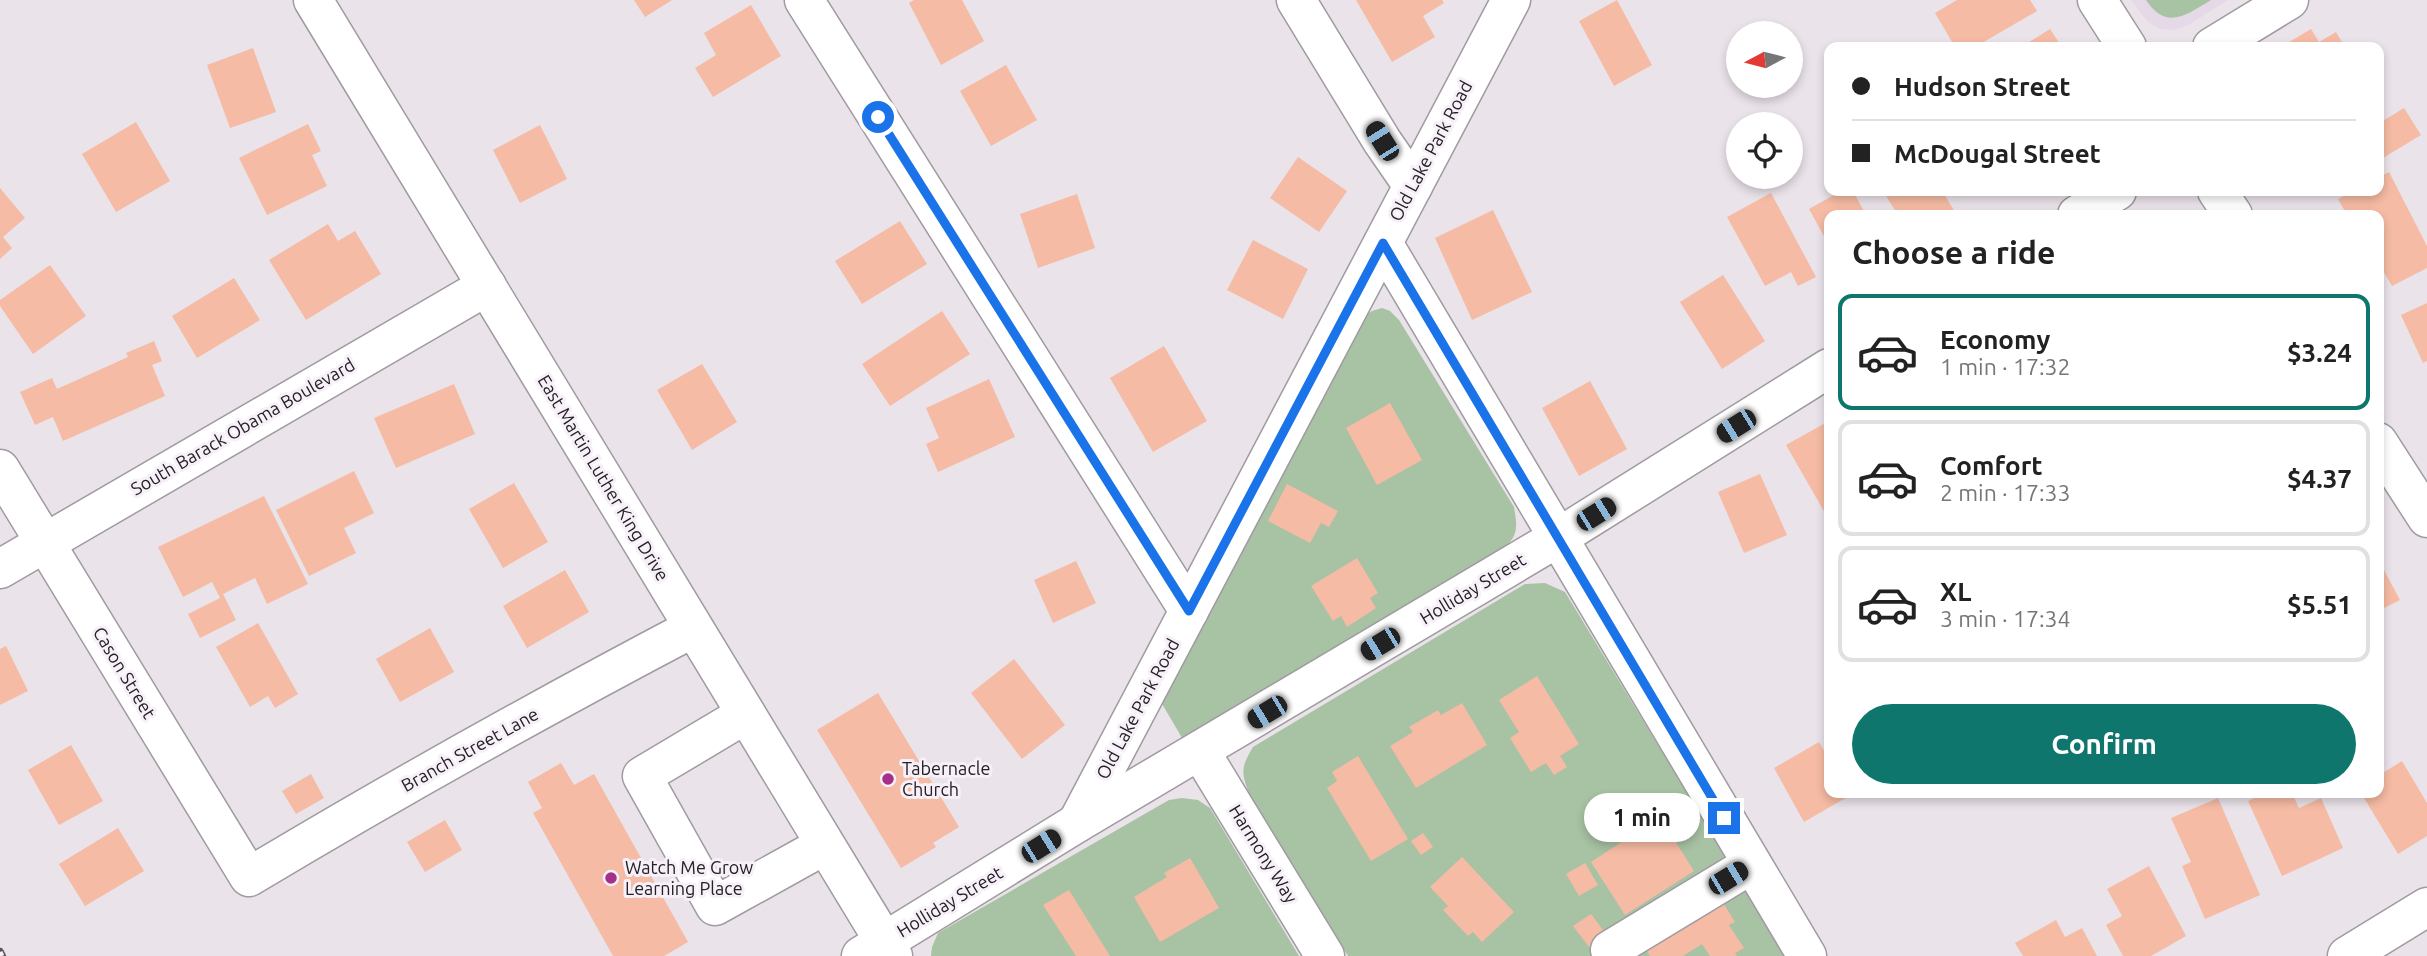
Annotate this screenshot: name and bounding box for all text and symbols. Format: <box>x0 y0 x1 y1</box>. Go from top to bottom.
north arrow <box>1726 21 1802 98</box>
map controls <box>1726 21 1803 189</box>
text: Hudson Street <box>1894 72 2071 101</box>
street label: Old Lake Park Road <box>1385 77 1476 224</box>
route start <box>862 101 894 133</box>
button: locate <box>1726 112 1803 189</box>
car <box>1362 118 1403 164</box>
text: McDougal Street <box>1894 139 2101 168</box>
text: Choose a ride <box>1852 234 2055 270</box>
icon: car <box>1856 321 1919 384</box>
text: Economy <box>1940 325 2050 354</box>
text: $3.24 <box>2287 338 2352 367</box>
street label: South Barack Obama Boulevard <box>127 354 358 499</box>
text: 1 min · 17:32 <box>1940 354 2071 379</box>
street label: East Martin Luther King Drive <box>534 371 673 584</box>
car <box>1713 406 1760 446</box>
icon: car <box>1856 447 1919 510</box>
text: Comfort <box>1940 451 2043 480</box>
text: $4.37 <box>2287 464 2352 493</box>
text: 2 min · 17:33 <box>1940 480 2071 505</box>
car <box>1573 494 1620 534</box>
street label: Holliday Street <box>1416 549 1529 628</box>
icon: car <box>1856 573 1919 636</box>
text: XL <box>1940 577 1971 606</box>
text: $5.51 <box>2287 590 2352 619</box>
text: 3 min · 17:34 <box>1940 606 2071 631</box>
street label: Cason Street <box>90 623 160 722</box>
car <box>1357 624 1404 664</box>
street label: Old Lake Park Road <box>1092 635 1183 782</box>
car <box>1244 692 1291 732</box>
street label: Branch Street Lane <box>398 703 542 795</box>
button: Confirm <box>1852 704 2356 784</box>
place label: Tabernacle Church <box>902 758 990 799</box>
marker: Tabernacle Church <box>880 771 896 787</box>
callout: 1 min <box>1584 794 1700 842</box>
street label: Harmony Way <box>1226 801 1302 906</box>
route end <box>1708 802 1740 834</box>
text: 1 min <box>1613 805 1671 830</box>
car <box>1018 826 1065 866</box>
place label: Watch Me Grow Learning Place <box>625 857 753 898</box>
car <box>1705 858 1752 898</box>
street label: Holliday Street <box>893 862 1006 941</box>
marker: Watch Me Grow Learning Place <box>603 870 619 886</box>

